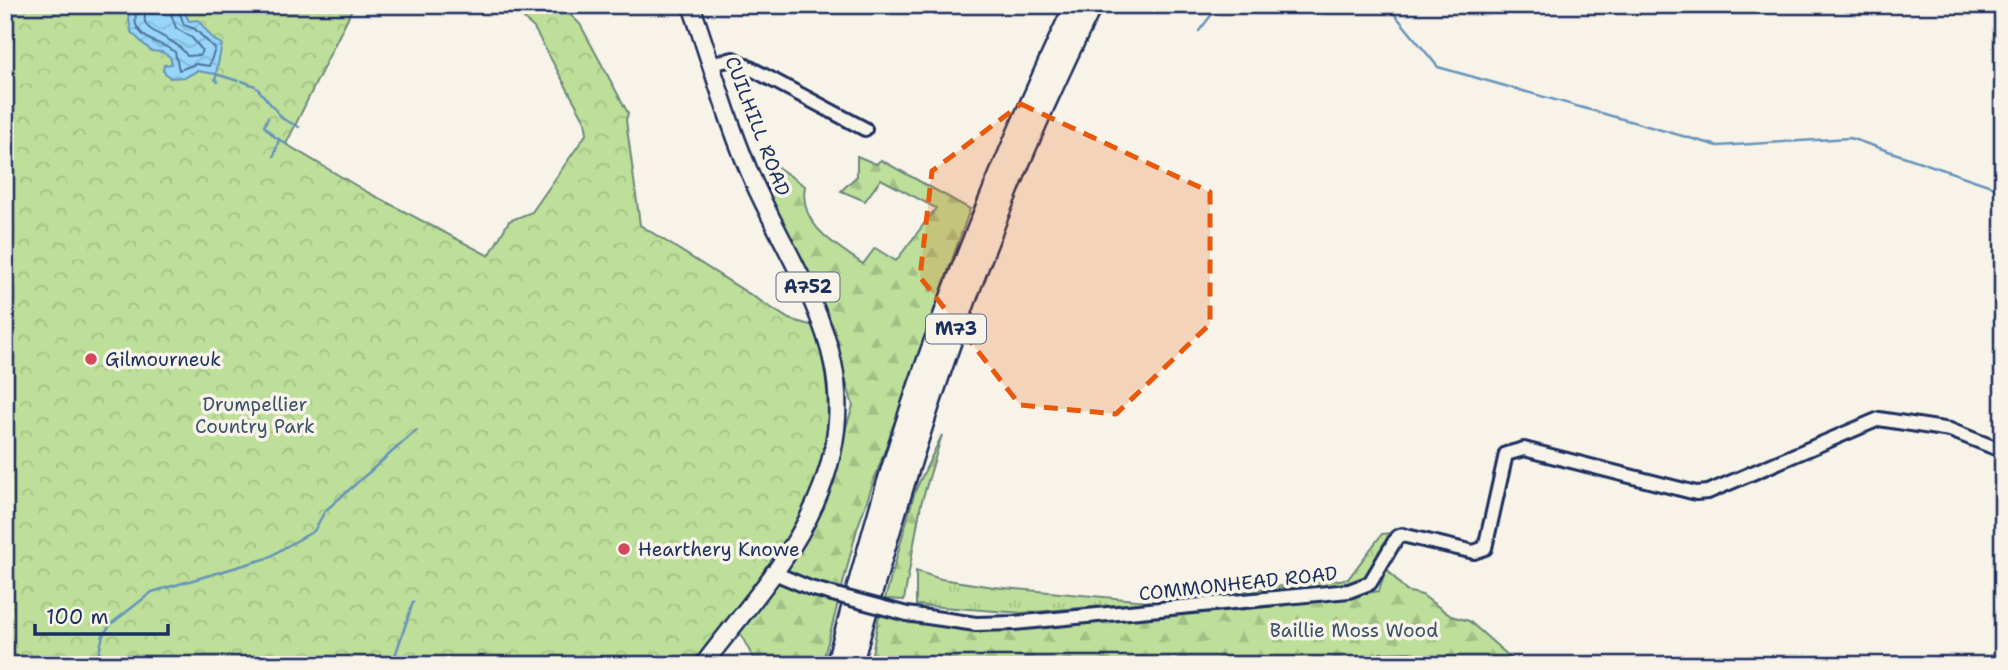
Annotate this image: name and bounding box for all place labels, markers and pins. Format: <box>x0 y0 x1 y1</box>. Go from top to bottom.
place label: Gilmourneuk <box>105 347 221 372</box>
marker: Gilmourneuk <box>83 351 99 367</box>
place label: Hearthery Knowe <box>638 537 800 562</box>
marker: Hearthery Knowe <box>616 541 632 557</box>

